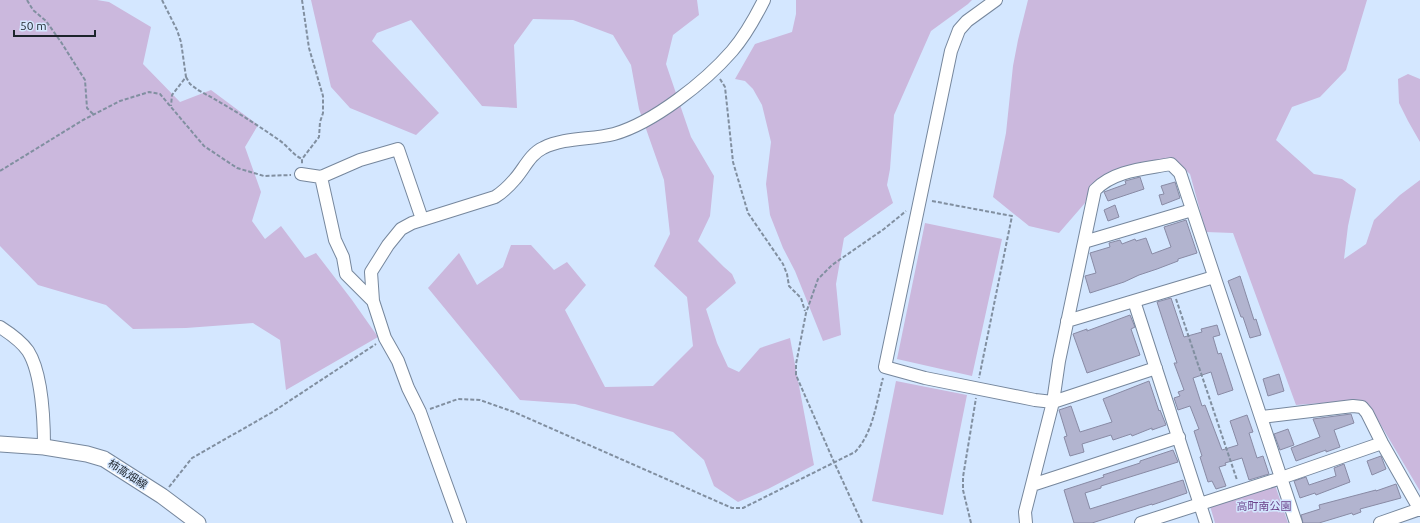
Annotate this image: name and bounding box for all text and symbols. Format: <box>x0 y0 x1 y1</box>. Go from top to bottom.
scale bar <box>14 12 95 38</box>
text: 50 m <box>20 19 47 32</box>
street label: 柿高畑線 <box>106 457 150 491</box>
park label: 高町南公園 <box>1237 500 1292 512</box>

